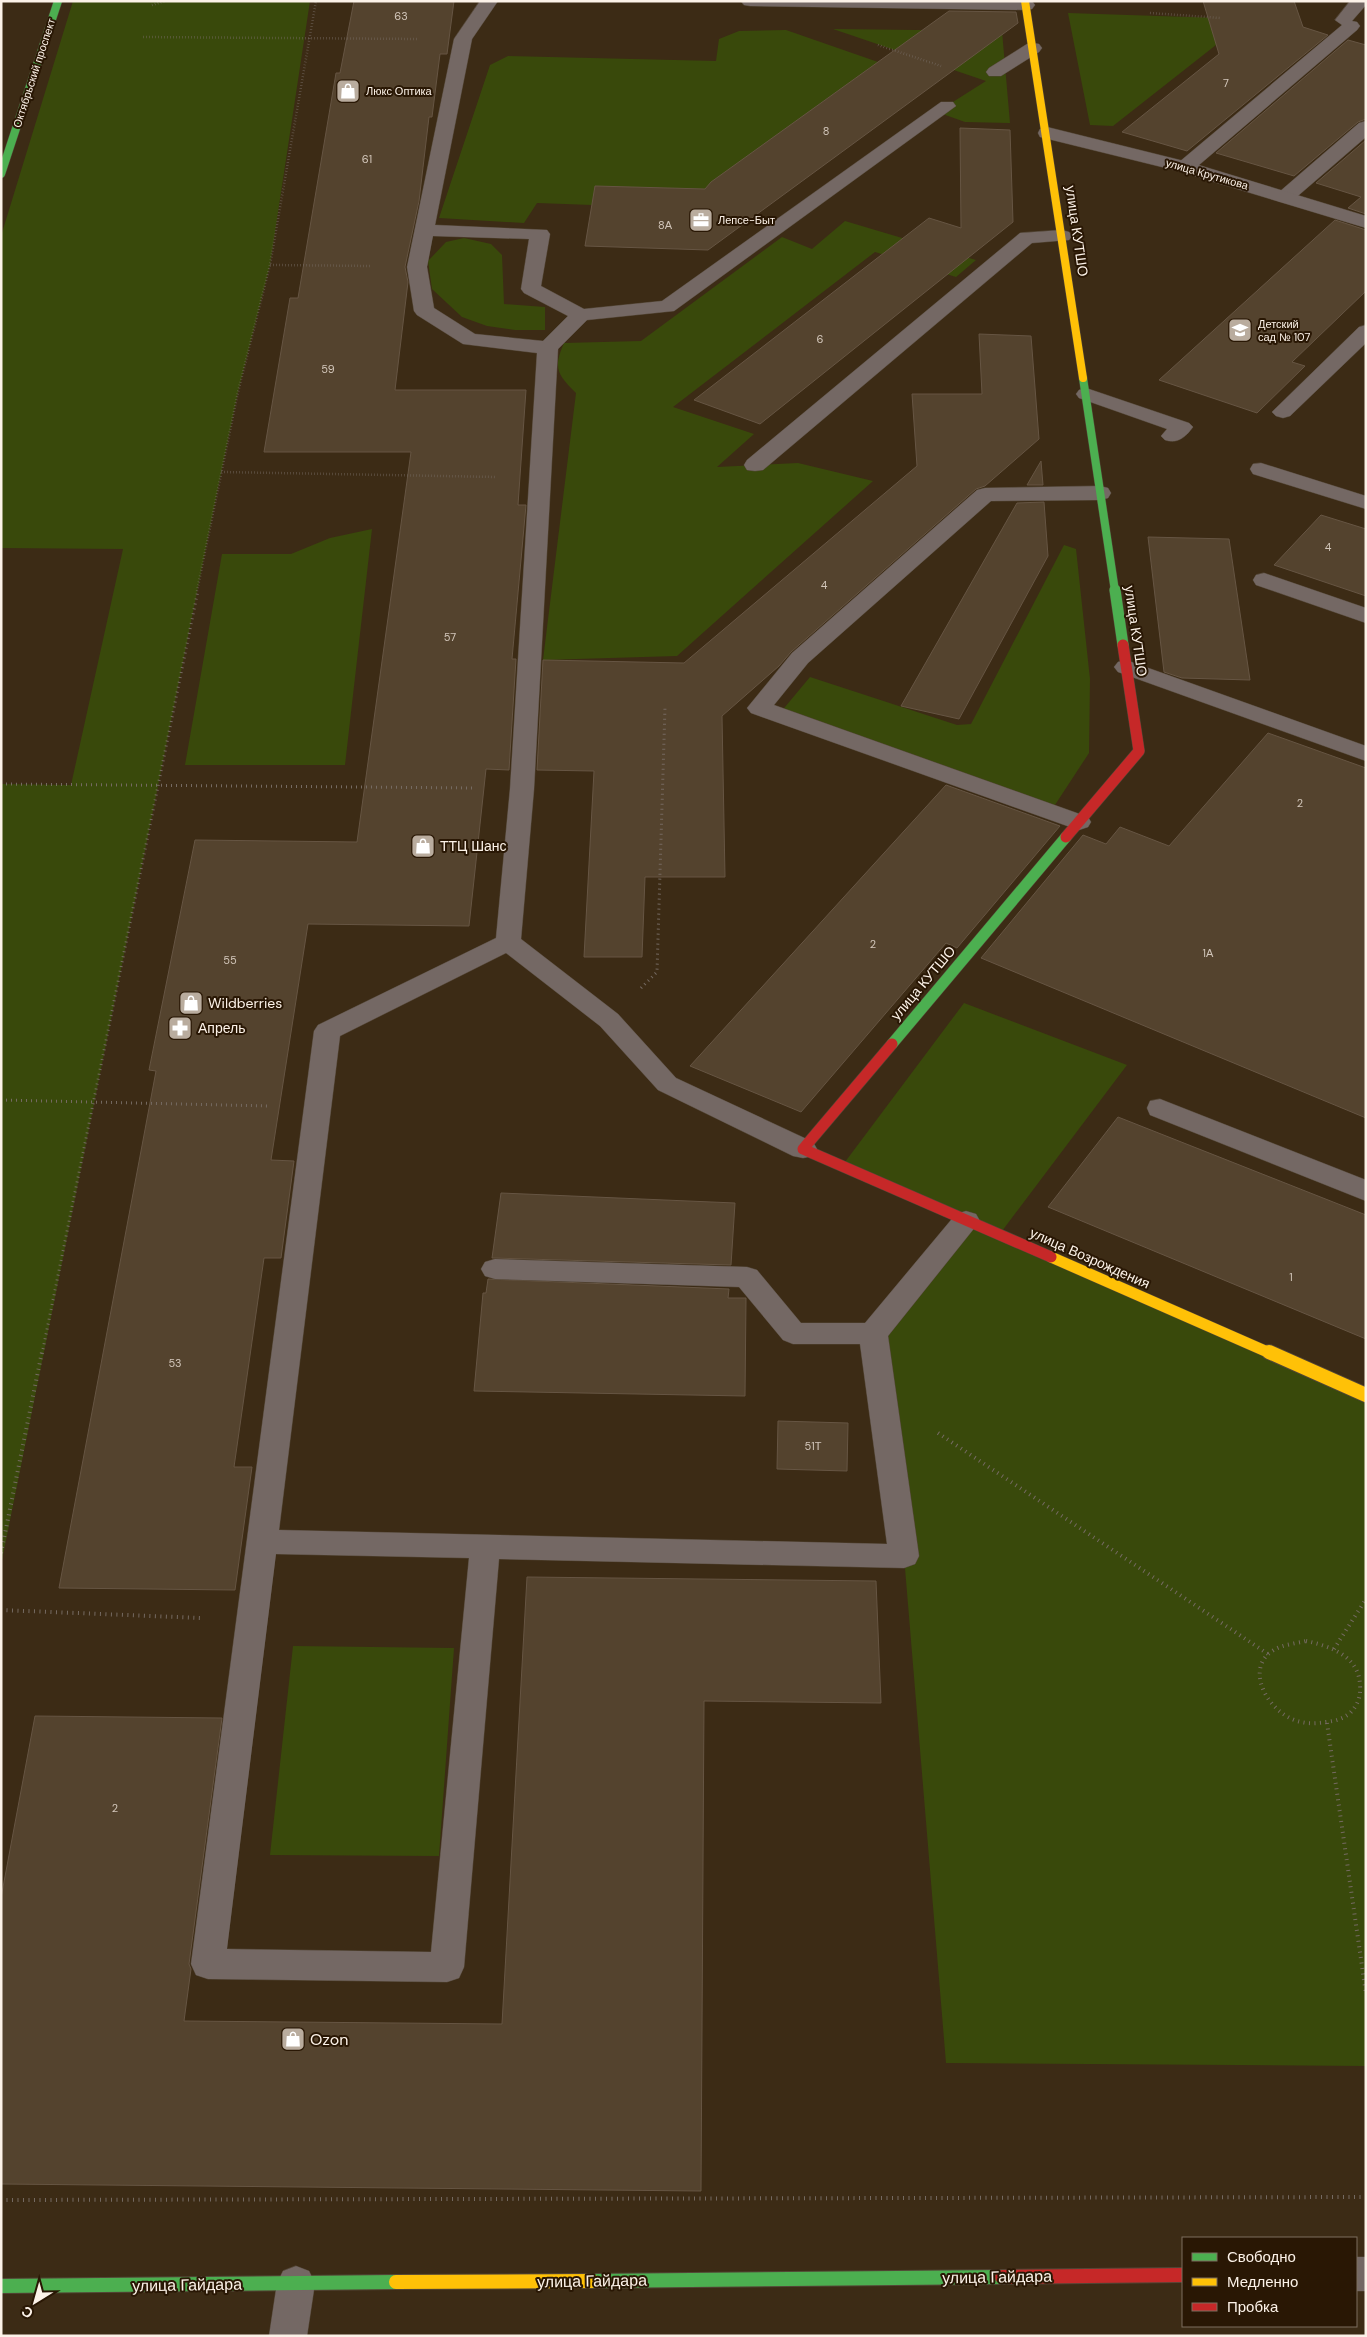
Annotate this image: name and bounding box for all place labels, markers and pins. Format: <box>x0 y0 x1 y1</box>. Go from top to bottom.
shop icon: Люкс Оптика <box>335 78 361 104</box>
place label: Люкс Оптика <box>366 84 433 98</box>
office icon: Лепсе-Быт <box>688 207 714 233</box>
place label: Лепсе-Быт <box>718 213 775 227</box>
school or university icon: Детский сад № 107 <box>1227 317 1253 343</box>
place label: Детский сад № 107 <box>1258 317 1310 344</box>
shop icon: ТТЦ Шанс <box>410 833 436 859</box>
place label: ТТЦ Шанс <box>440 837 507 855</box>
shop icon: Wildberries <box>178 990 204 1016</box>
place label: Wildberries <box>208 994 282 1012</box>
pharmacy icon: Апрель <box>167 1015 193 1041</box>
place label: Апрель <box>198 1019 246 1037</box>
shop icon: Ozon <box>280 2026 306 2052</box>
place label: Ozon <box>310 2029 348 2050</box>

